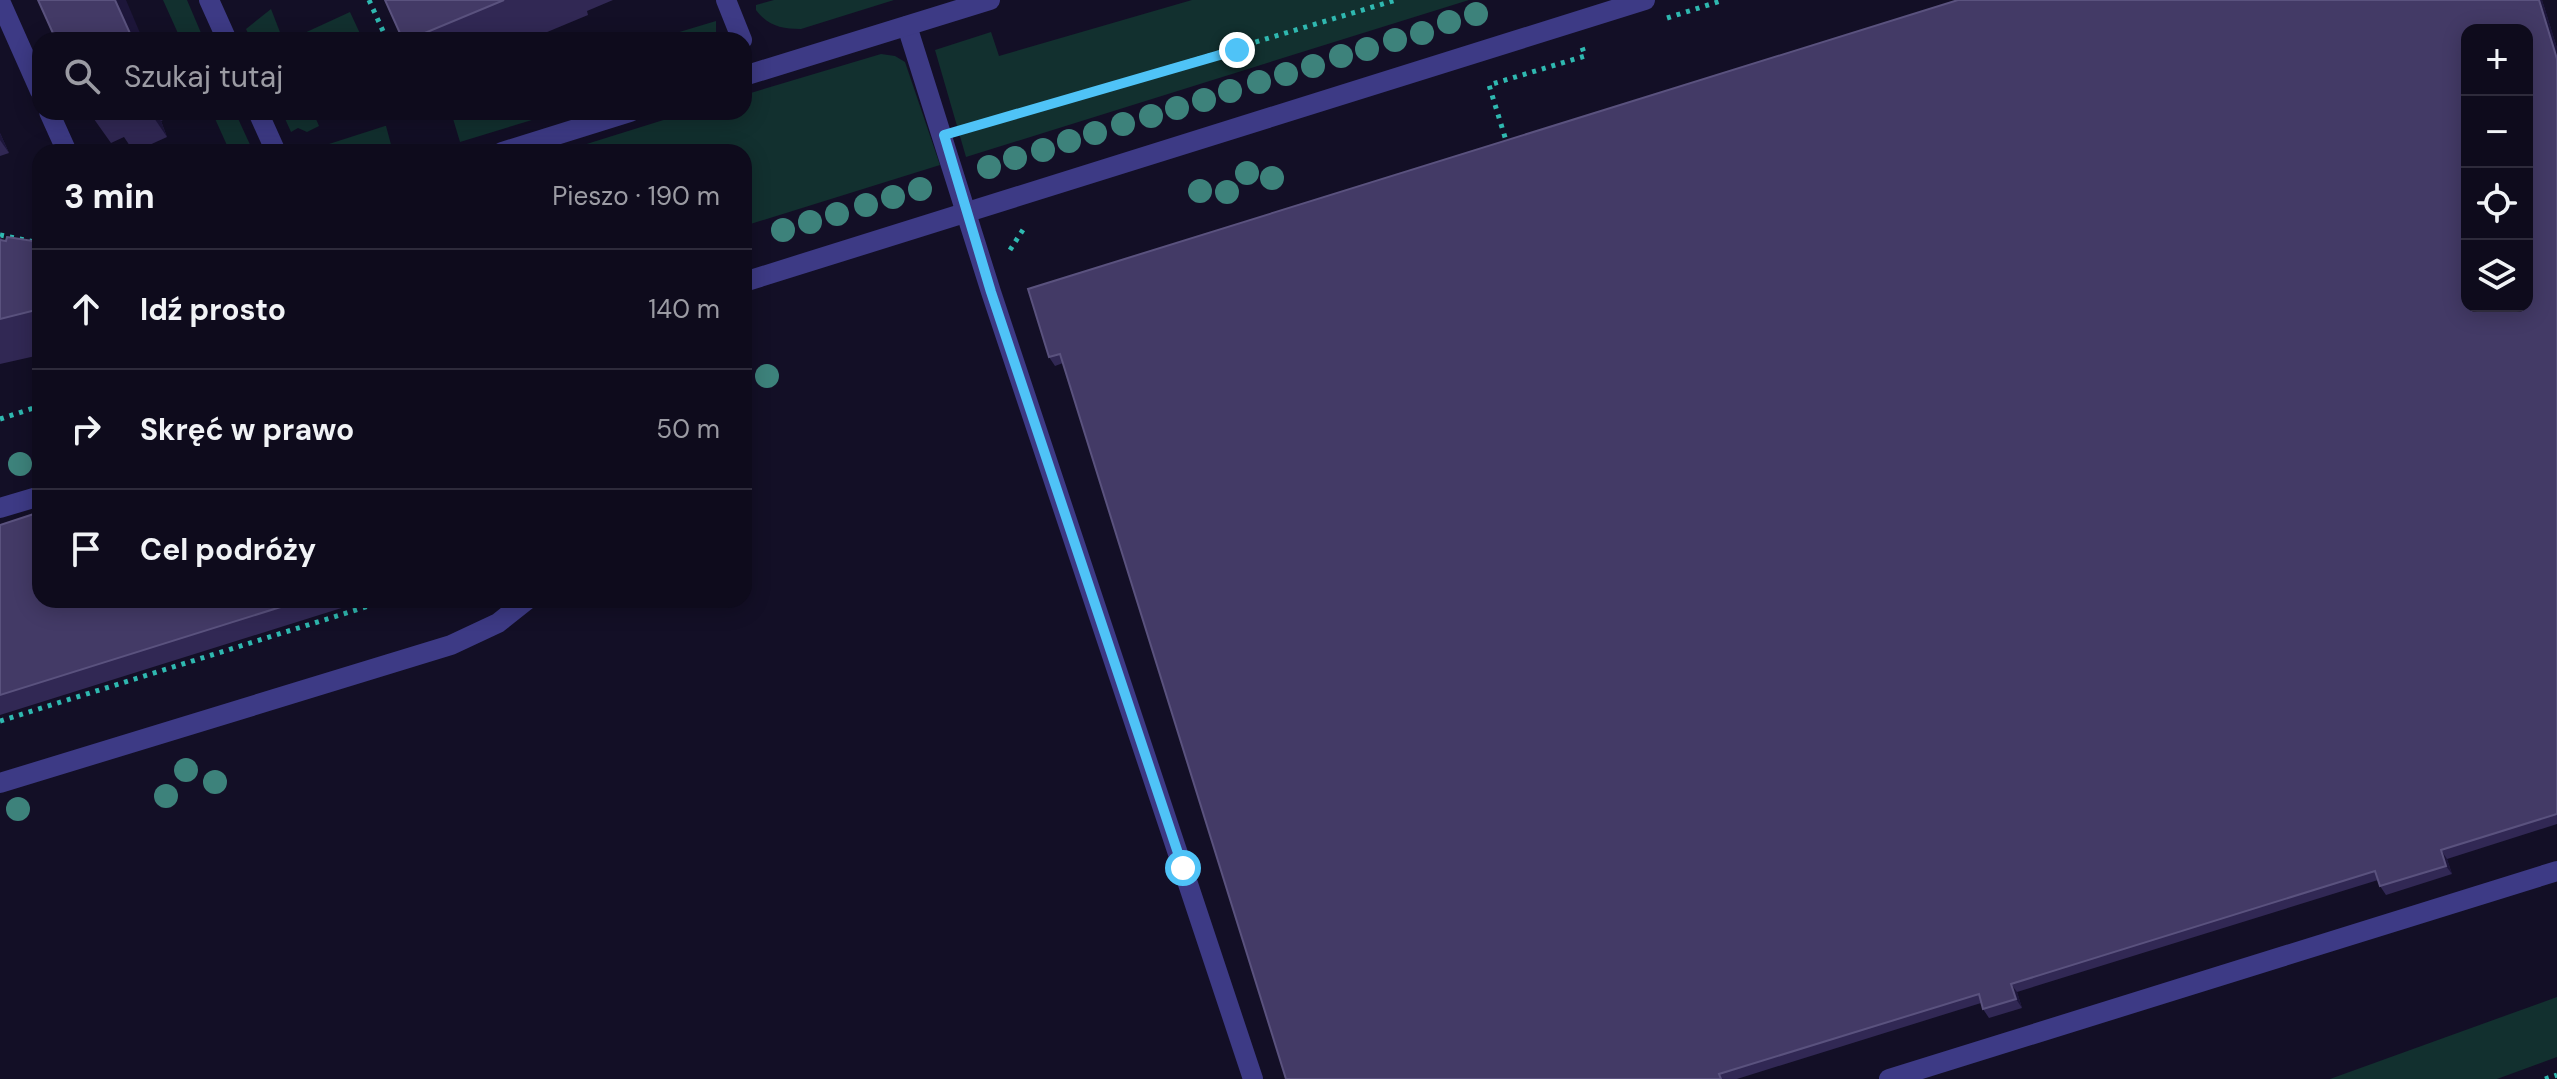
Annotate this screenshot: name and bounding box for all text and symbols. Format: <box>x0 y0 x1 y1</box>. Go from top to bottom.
map controls <box>2461 24 2533 312</box>
button: + <box>2461 24 2533 96</box>
search box <box>32 32 752 120</box>
route end <box>1219 32 1255 68</box>
icon: search <box>60 54 104 98</box>
text: Szukaj tutaj <box>124 57 283 96</box>
button: − <box>2461 96 2533 168</box>
button: locate <box>2461 168 2533 240</box>
text: 3 min <box>64 174 155 219</box>
text: Pieszo · 190 m <box>552 179 720 213</box>
button: layers <box>2461 240 2533 312</box>
icon: ahead <box>64 287 108 331</box>
text: Idź prosto <box>140 290 286 329</box>
text: 140 m <box>648 292 720 326</box>
icon: right <box>64 407 108 451</box>
text: Skręć w prawo <box>140 410 354 449</box>
text: 50 m <box>656 412 720 446</box>
icon: arrive <box>64 527 108 571</box>
text: Cel podróży <box>140 530 316 569</box>
route start <box>1165 850 1201 886</box>

